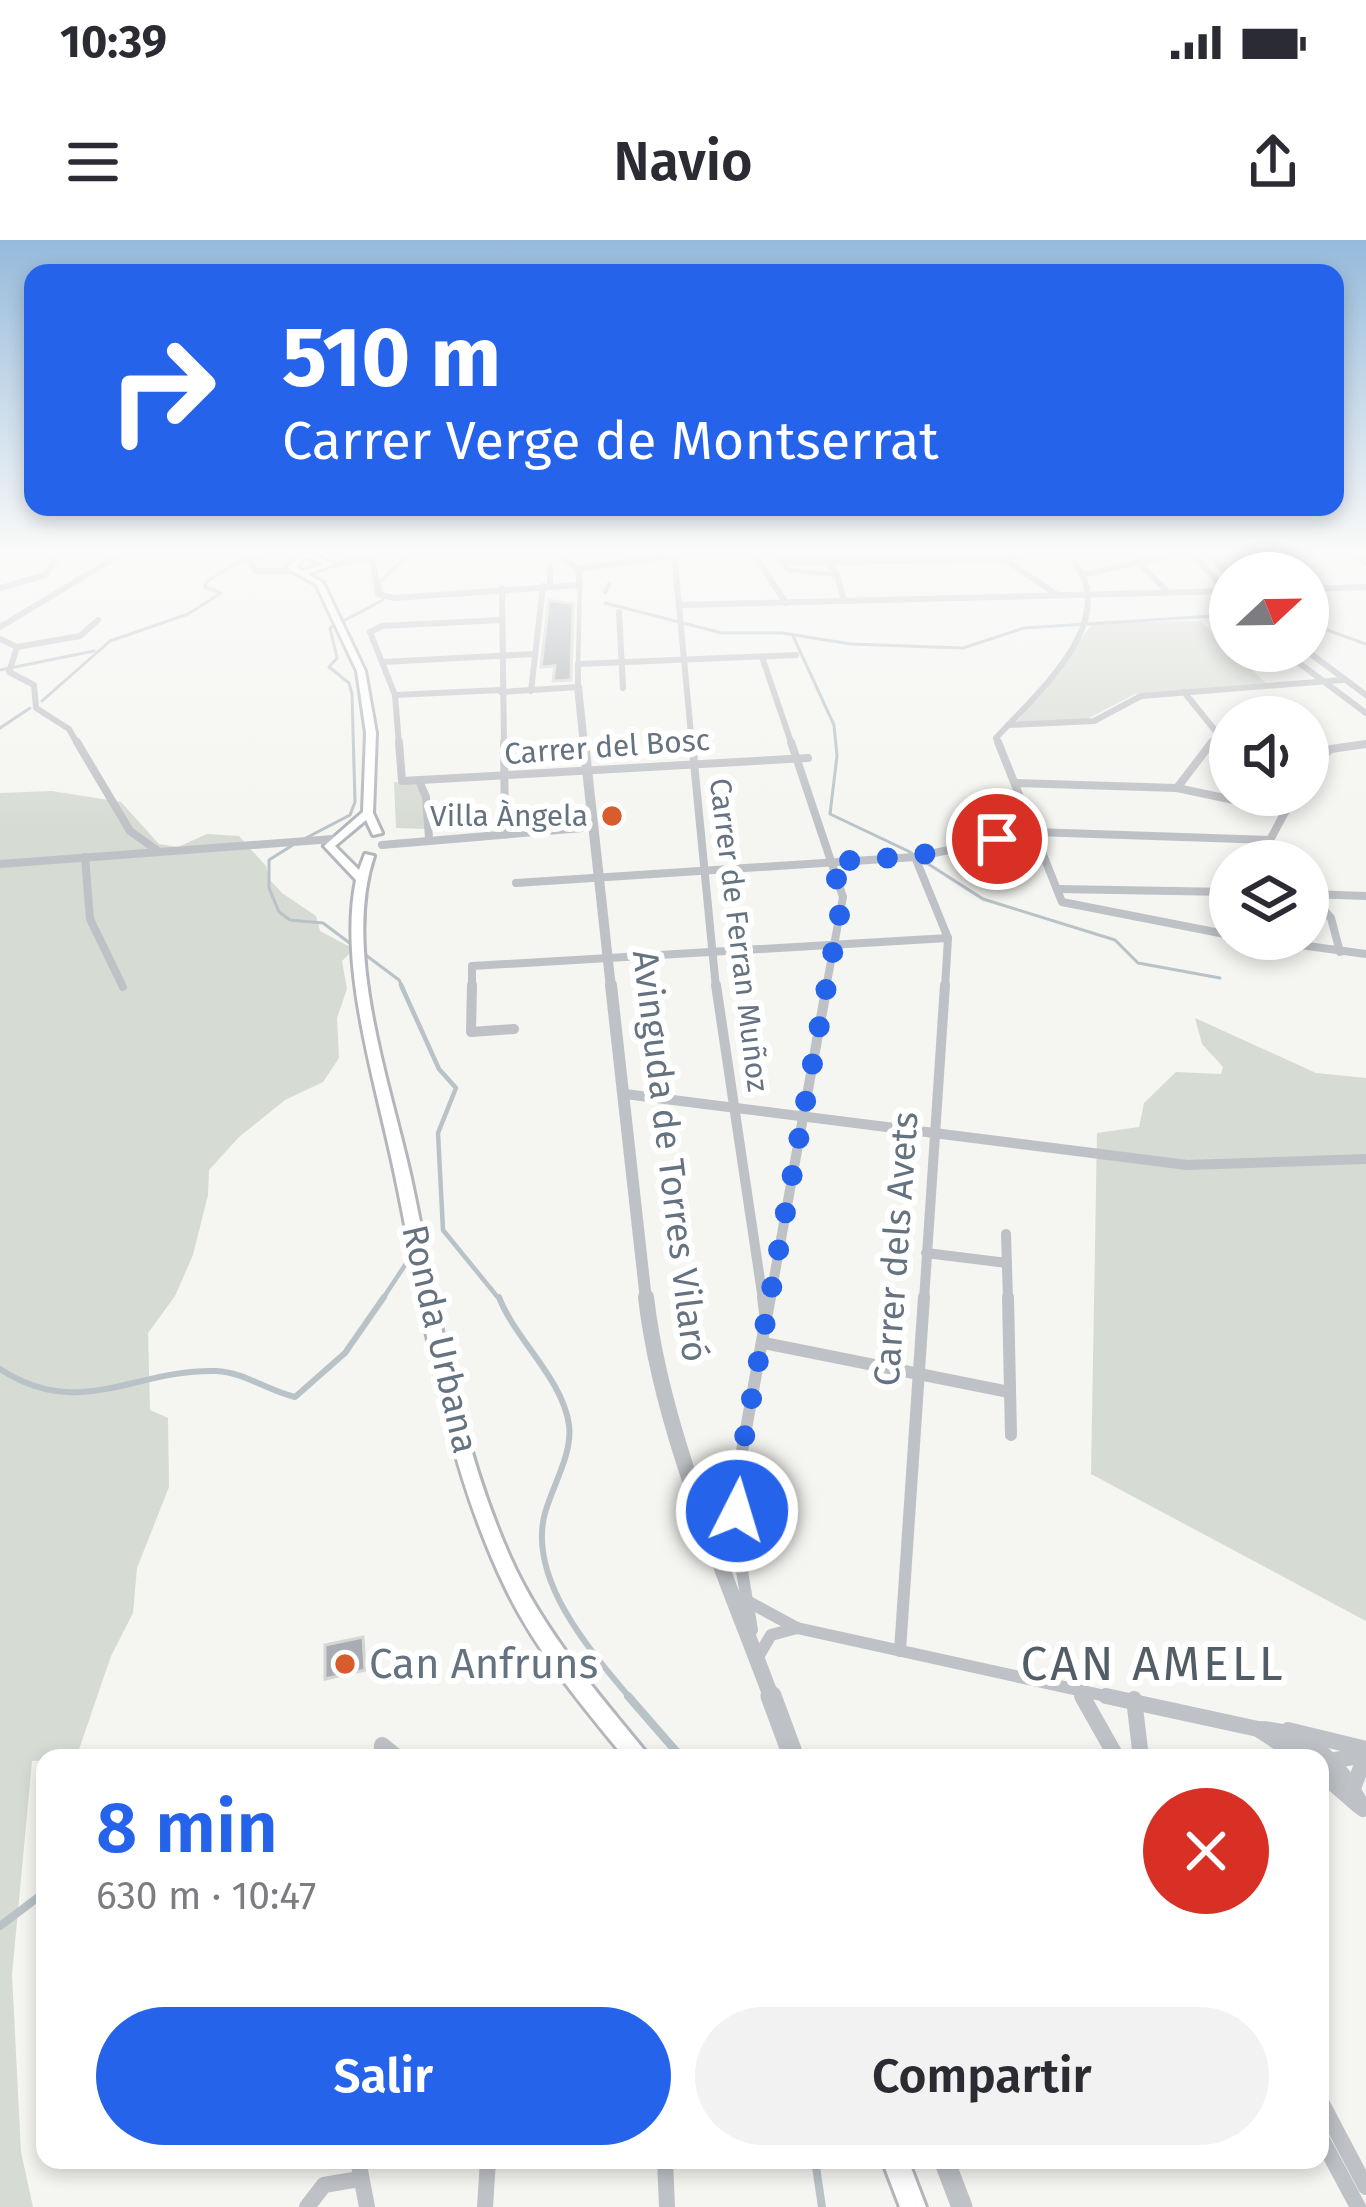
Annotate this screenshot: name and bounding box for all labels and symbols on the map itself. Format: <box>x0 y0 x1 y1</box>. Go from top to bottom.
north arrow <box>1209 552 1329 672</box>
street label: Carrer del Bosc <box>503 722 711 772</box>
street label: Carrer de Ferran Muñoz <box>702 776 776 1094</box>
pin <box>946 788 1048 890</box>
place label: Villa Àngela <box>430 798 588 834</box>
marker: Villa Àngela <box>599 803 625 829</box>
street label: Avinguda de Torres Vilaró <box>623 948 717 1364</box>
street label: Carrer dels Avets <box>864 1110 928 1388</box>
street label: Ronda Urbana <box>392 1221 488 1457</box>
position arrow <box>674 1448 800 1574</box>
district label: CAN AMELL <box>1020 1635 1286 1693</box>
place label: Can Anfruns <box>369 1639 598 1689</box>
marker: Can Anfruns <box>332 1651 358 1677</box>

